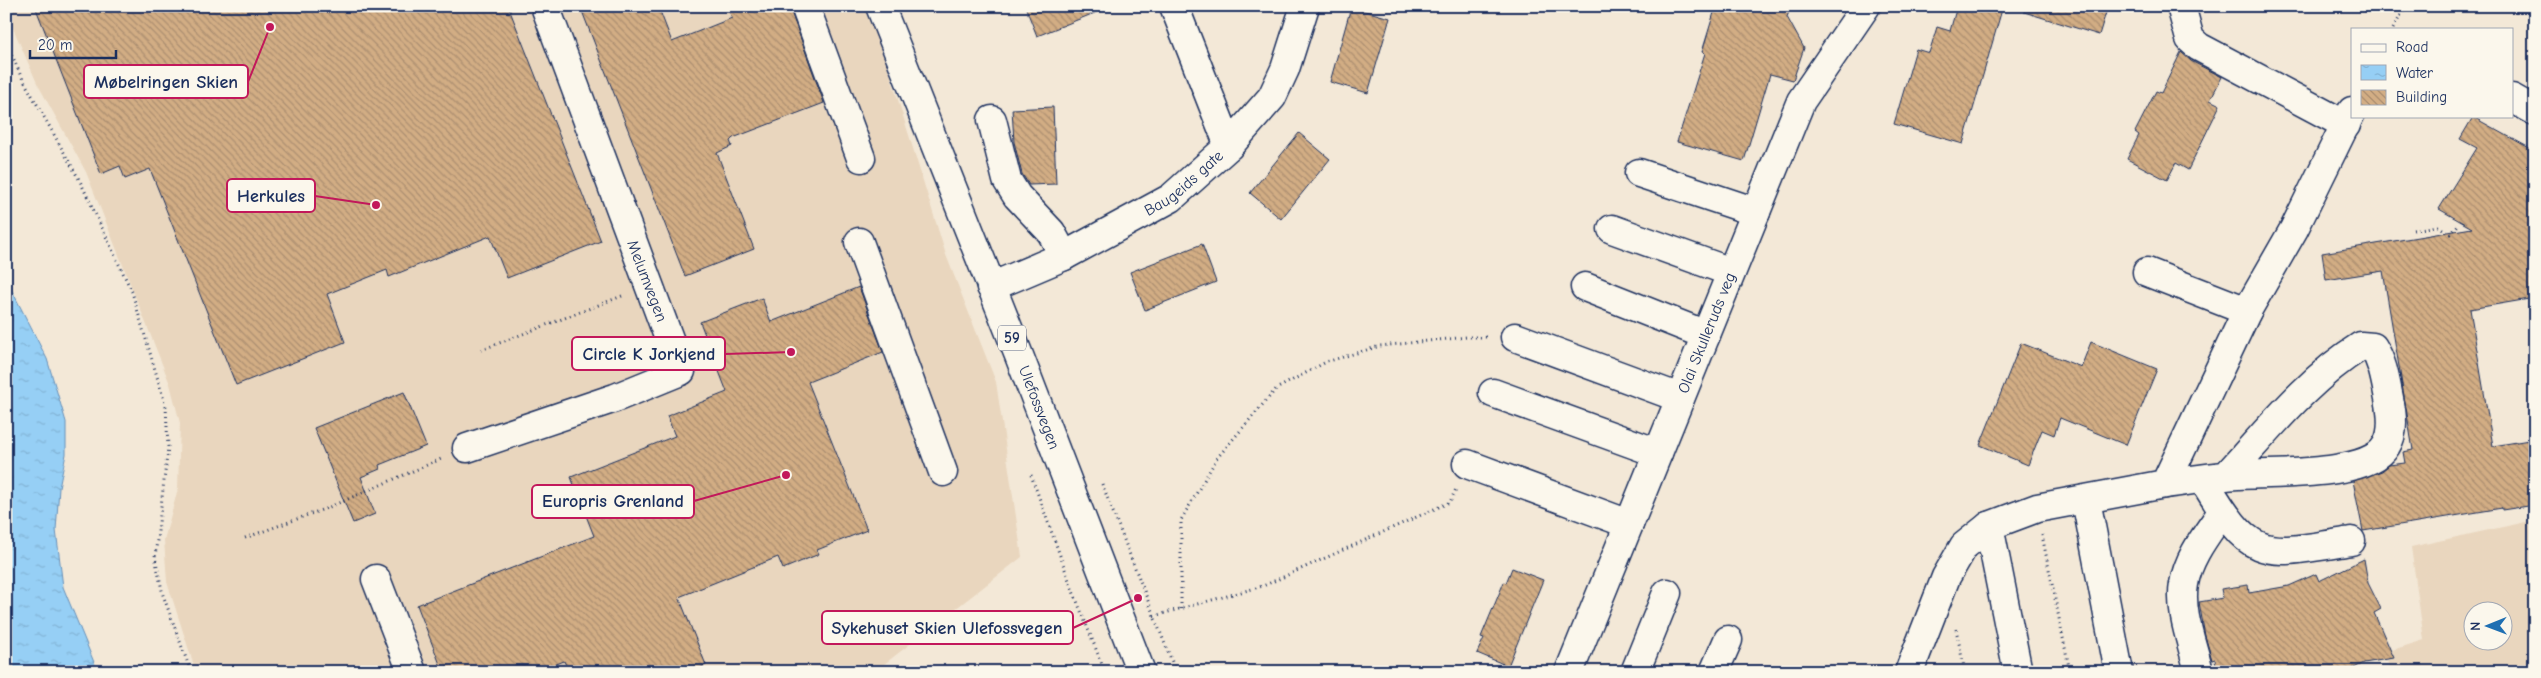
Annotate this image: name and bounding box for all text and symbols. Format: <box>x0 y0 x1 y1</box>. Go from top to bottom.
scale bar <box>30 28 116 60</box>
legend <box>2351 28 2514 118</box>
text: 20 m <box>38 36 72 54</box>
text: Road <box>2396 38 2428 56</box>
text: Water <box>2396 64 2433 82</box>
callout: Møbelringen Skien <box>84 65 248 98</box>
text: Møbelringen Skien <box>94 72 238 93</box>
text: Building <box>2396 88 2447 106</box>
street label: Baugeids gate <box>1141 147 1227 220</box>
callout: Herkules <box>227 179 315 212</box>
text: Herkules <box>237 186 305 207</box>
street label: Melumvegen <box>623 238 671 324</box>
street label: Olai Skulleruds veg <box>1674 270 1739 396</box>
road number: 59 <box>998 326 1026 350</box>
callout: Circle K Jorkjend <box>572 337 725 370</box>
text: Circle K Jorkjend <box>583 344 715 365</box>
street label: Ulefossvegen <box>1015 363 1063 452</box>
callout: Europris Grenland <box>532 485 694 518</box>
text: Europris Grenland <box>542 491 684 512</box>
north arrow <box>2464 600 2514 650</box>
callout: Sykehuset Skien Ulefossvegen <box>822 611 1073 644</box>
text: Sykehuset Skien Ulefossvegen <box>832 618 1062 639</box>
text: N <box>2467 622 2484 631</box>

